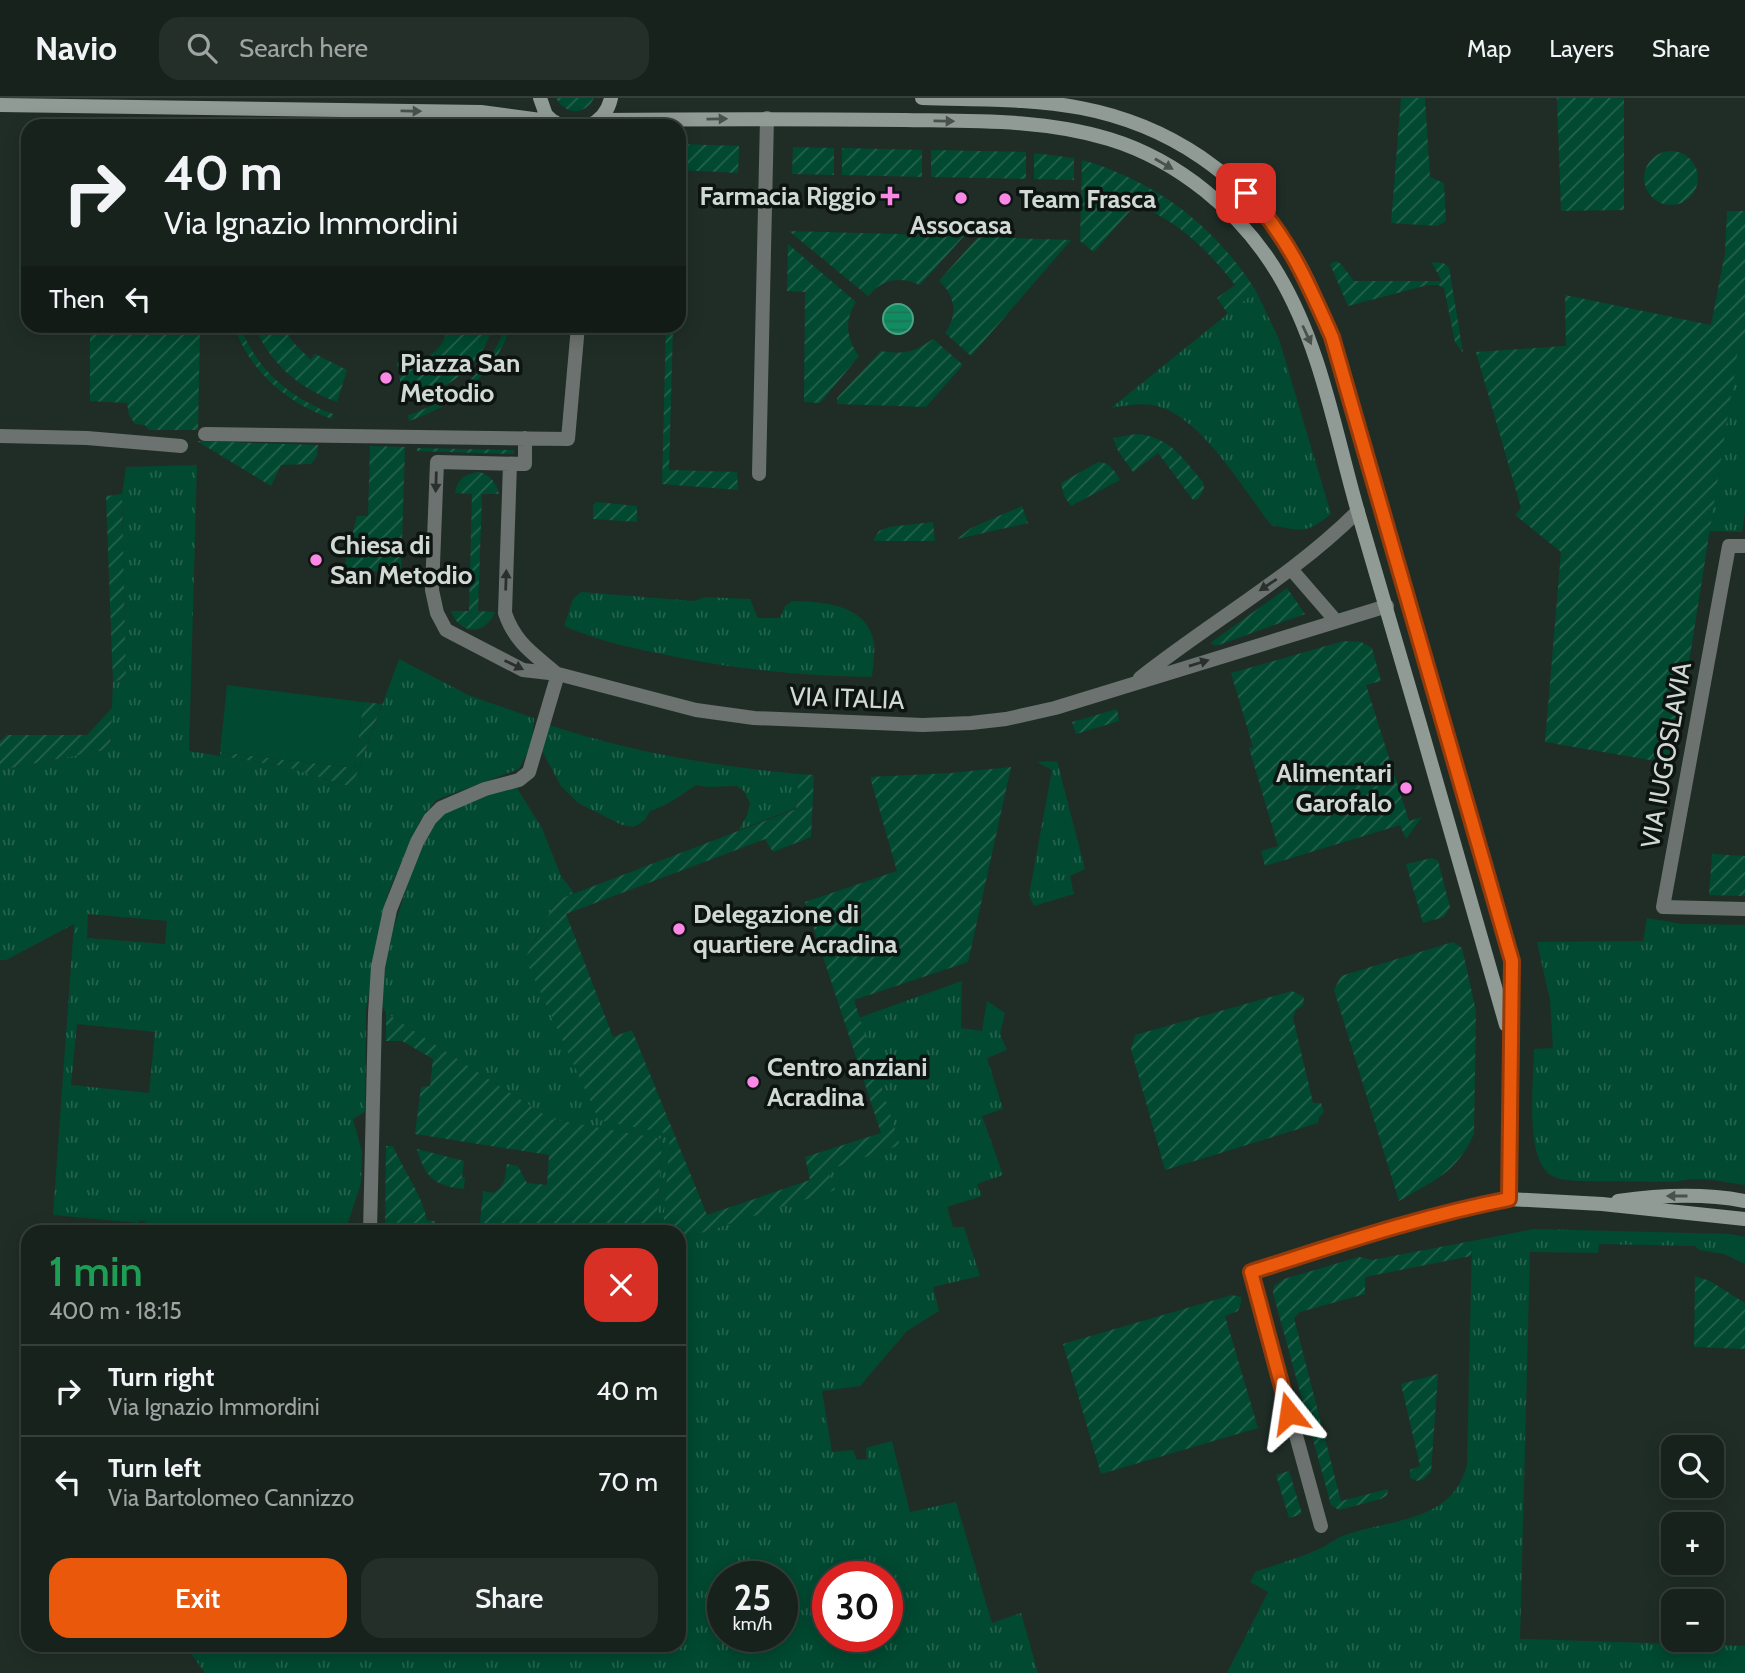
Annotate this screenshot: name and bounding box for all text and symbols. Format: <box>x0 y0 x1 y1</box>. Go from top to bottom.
search box <box>159 17 649 80</box>
text: Navio <box>35 28 117 68</box>
icon: search <box>183 29 221 67</box>
text: Search here <box>239 32 368 64</box>
text: Map <box>1467 34 1511 63</box>
text: Layers <box>1549 34 1614 63</box>
text: Share <box>1652 34 1710 63</box>
one-way arrow <box>400 105 422 116</box>
one-way arrow <box>706 113 728 125</box>
one-way arrow <box>933 115 955 127</box>
text: 40 m <box>164 143 283 202</box>
icon: right <box>49 147 140 238</box>
one-way arrow <box>1155 158 1174 170</box>
pin <box>1216 163 1276 223</box>
icon: arrive <box>1227 174 1265 212</box>
place label: Farmacia Riggio <box>699 180 876 212</box>
place label: Team Frasca <box>1019 183 1156 215</box>
marker: Farmacia Riggio <box>882 188 898 204</box>
marker: Assocasa <box>953 190 969 206</box>
marker: Team Frasca <box>997 191 1013 207</box>
text: Via Ignazio Immordini <box>164 203 458 242</box>
place label: Assocasa <box>910 209 1012 241</box>
icon: left <box>119 280 157 318</box>
text: Then <box>49 283 105 315</box>
one-way arrow <box>1301 325 1313 345</box>
place label: Piazza San Metodio <box>400 347 520 409</box>
marker: Piazza San Metodio <box>378 370 394 386</box>
one-way arrow <box>431 471 442 493</box>
place label: Chiesa di San Metodio <box>330 529 473 591</box>
marker: Chiesa di San Metodio <box>308 552 324 568</box>
one-way arrow <box>500 568 512 590</box>
one-way arrow <box>1259 578 1277 592</box>
one-way arrow <box>1189 658 1210 668</box>
street label: VIA IUGOSLAVIA <box>1634 659 1698 851</box>
one-way arrow <box>504 660 524 671</box>
street label: VIA ITALIA <box>789 680 905 716</box>
place label: Alimentari Garofalo <box>1276 757 1392 819</box>
marker: Alimentari Garofalo <box>1398 780 1414 796</box>
place label: Delegazione di quartiere Acradina <box>693 898 897 960</box>
marker: Delegazione di quartiere Acradina <box>671 921 687 937</box>
place label: Centro anziani Acradina <box>767 1051 927 1113</box>
marker: Centro anziani Acradina <box>745 1074 761 1090</box>
one-way arrow <box>1666 1190 1688 1202</box>
text: 1 min <box>49 1245 143 1297</box>
button: close <box>584 1248 658 1322</box>
text: 400 m · 18:15 <box>49 1297 182 1325</box>
text: Turn right <box>108 1361 214 1393</box>
icon: right <box>49 1372 87 1410</box>
text: 40 m <box>596 1375 658 1407</box>
position arrow <box>1252 1376 1326 1450</box>
text: Via Ignazio Immordini <box>108 1393 320 1421</box>
map controls <box>1661 1435 1724 1652</box>
button: search <box>1661 1435 1724 1498</box>
text: Turn left <box>108 1452 201 1484</box>
icon: left <box>49 1463 87 1501</box>
text: 70 m <box>598 1466 658 1498</box>
text: Via Bartolomeo Cannizzo <box>108 1484 354 1512</box>
button: + <box>1661 1512 1724 1575</box>
button: Exit <box>49 1558 347 1638</box>
button: Share <box>361 1558 658 1638</box>
speed limit sign: 30 <box>812 1561 903 1652</box>
text: 25 <box>734 1576 771 1619</box>
button: − <box>1661 1589 1724 1652</box>
text: km/h <box>733 1613 772 1635</box>

